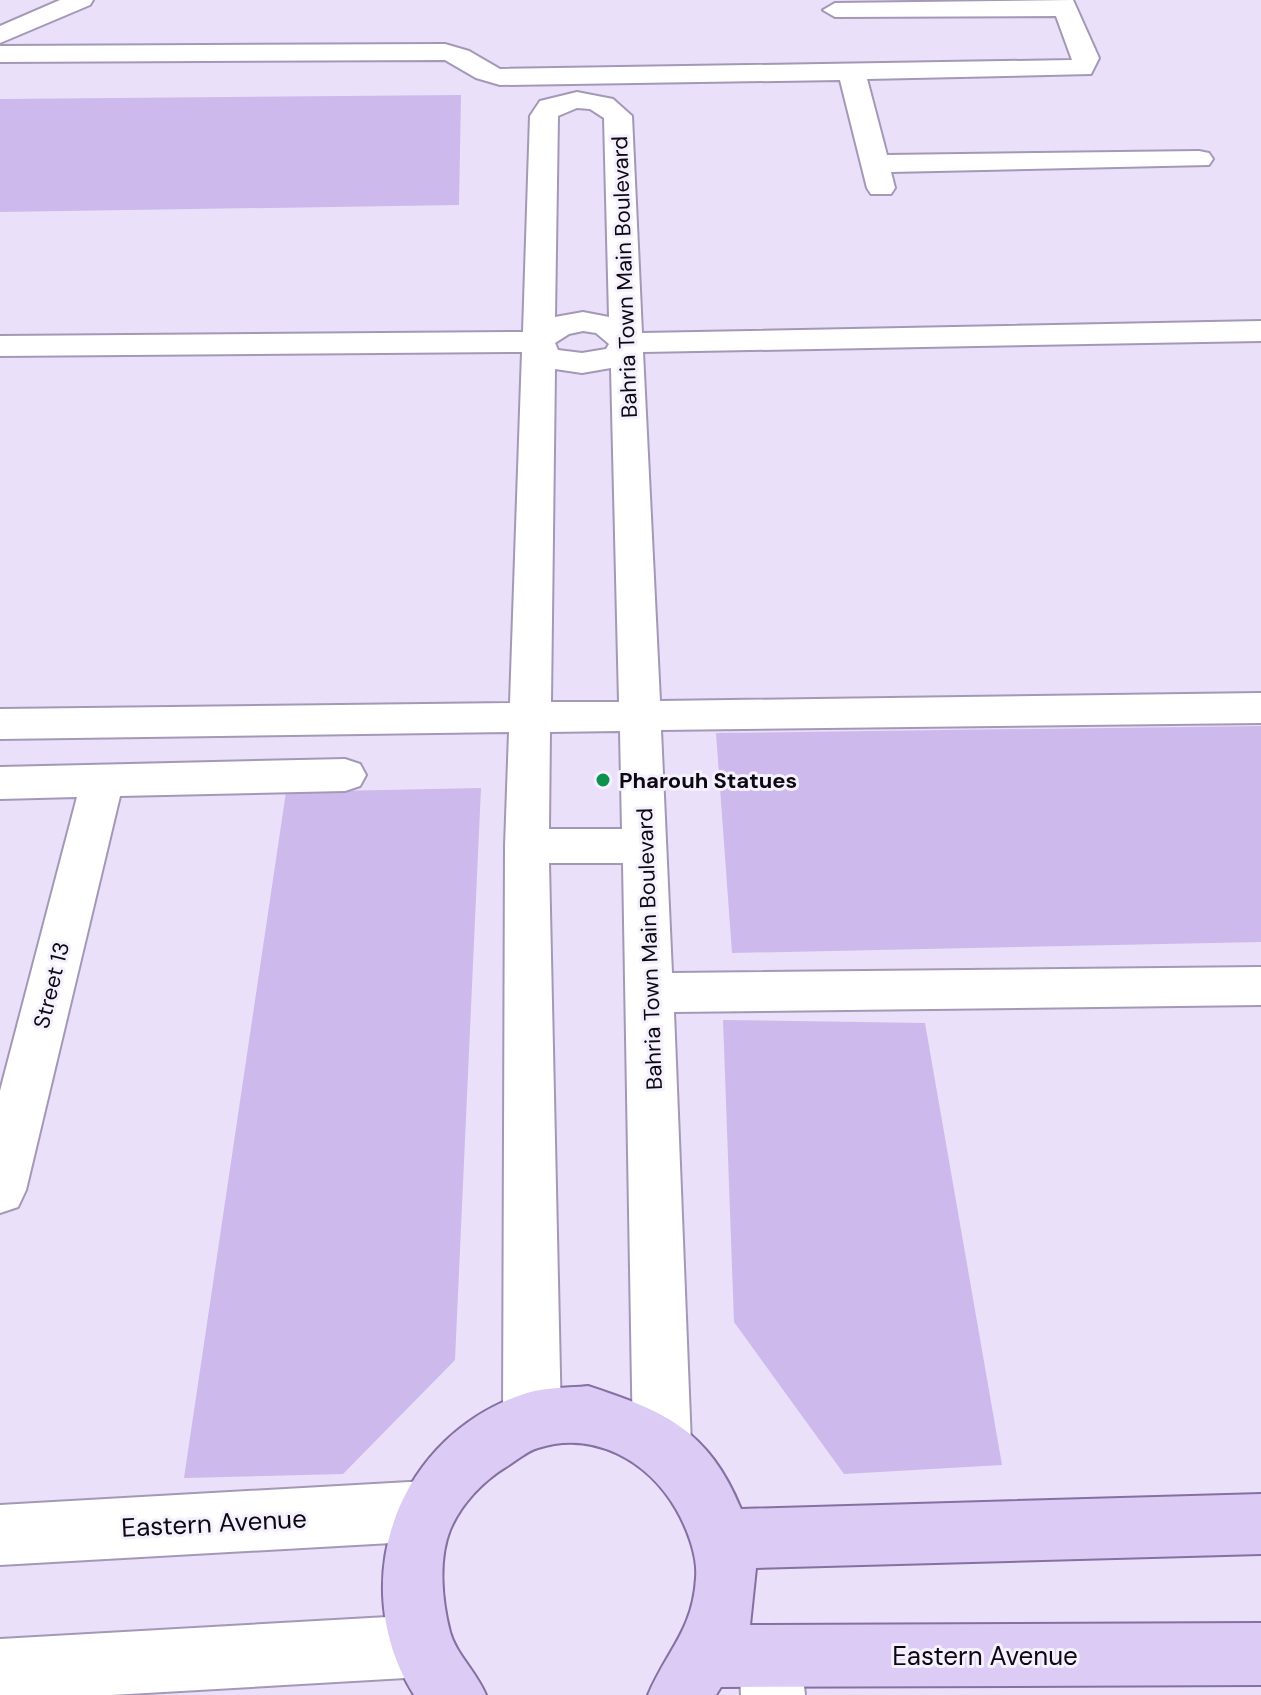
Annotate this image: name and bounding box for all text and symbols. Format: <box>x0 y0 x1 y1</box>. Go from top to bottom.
street label: Bahria Town Main Boulevard <box>605 136 644 418</box>
place label: Pharouh Statues <box>619 766 797 795</box>
marker: Pharouh Statues <box>594 771 612 789</box>
street label: Bahria Town Main Boulevard <box>630 808 669 1090</box>
street label: Street 13 <box>27 939 76 1031</box>
street label: Eastern Avenue <box>120 1501 308 1545</box>
street label: Eastern Avenue <box>892 1639 1078 1673</box>

